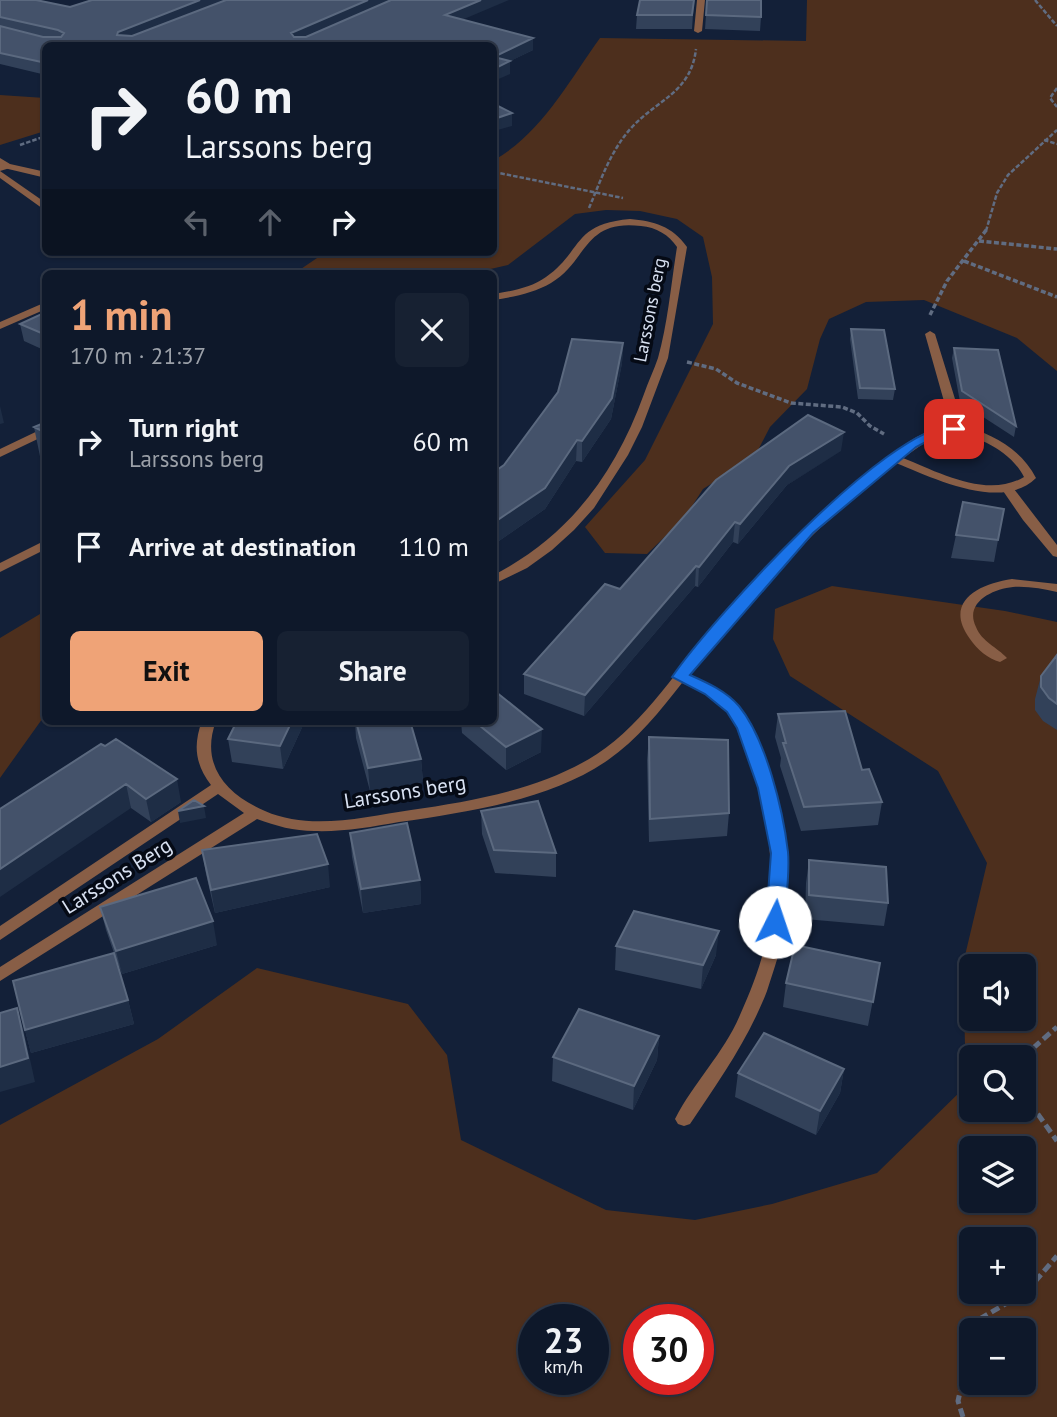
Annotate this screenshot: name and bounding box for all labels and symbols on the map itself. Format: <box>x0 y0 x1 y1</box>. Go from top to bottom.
street label: Larssons berg <box>628 256 671 364</box>
pin <box>924 399 984 459</box>
street label: Larssons berg <box>342 769 468 814</box>
street label: Larssons Berg <box>57 831 177 920</box>
position arrow <box>738 885 812 959</box>
speed limit sign: 30 <box>623 1304 714 1395</box>

